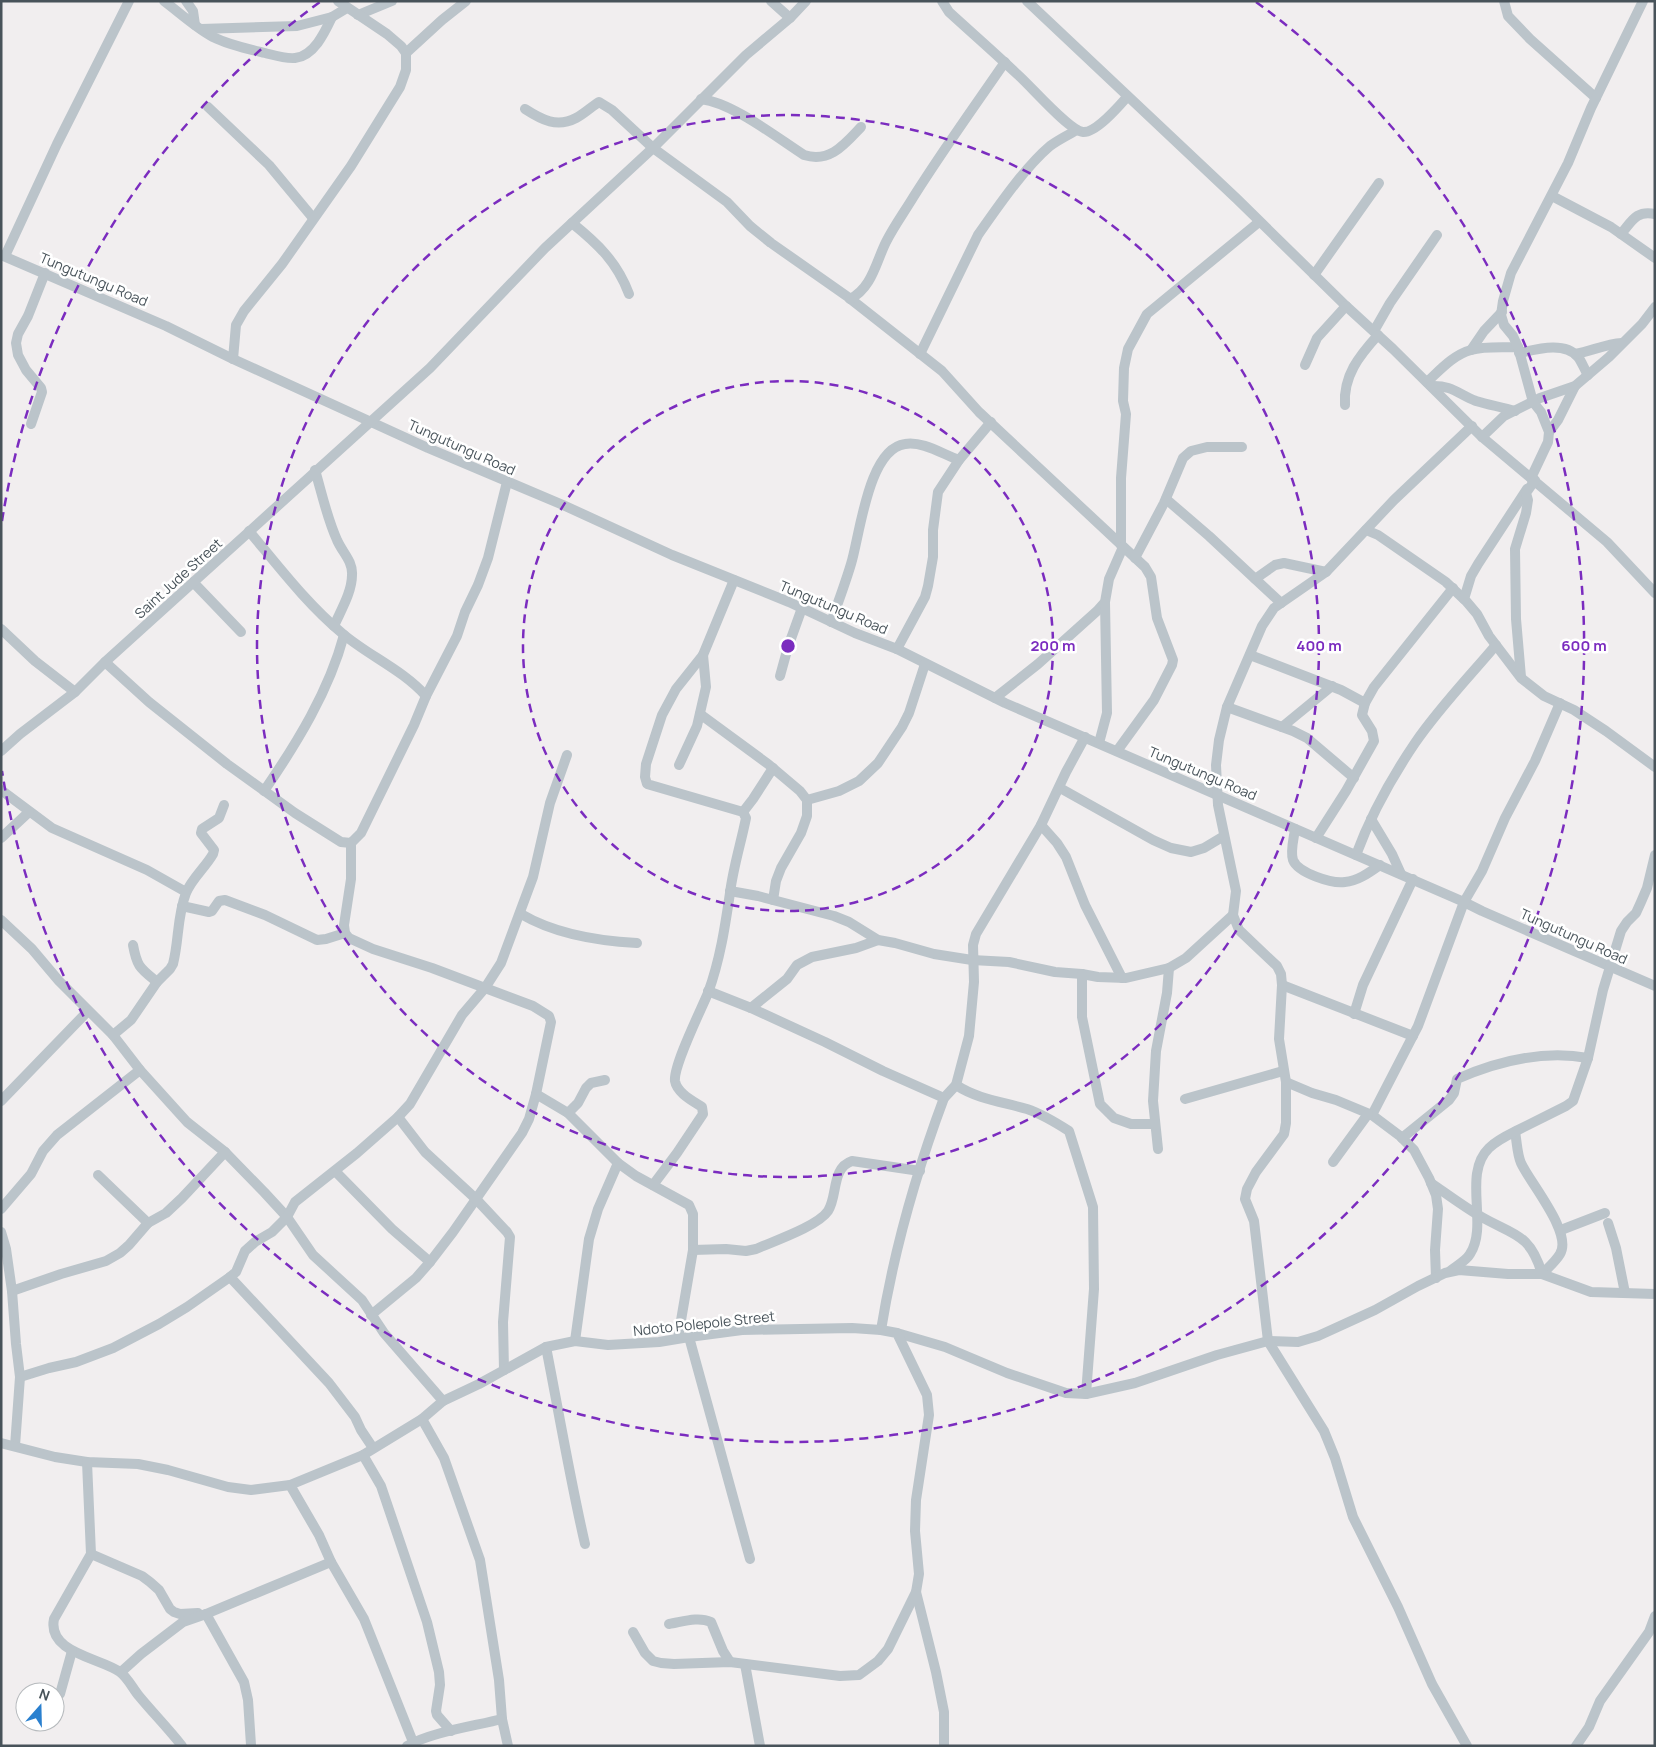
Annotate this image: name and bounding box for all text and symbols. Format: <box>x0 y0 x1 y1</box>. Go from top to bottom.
street label: Tungutungu Road <box>37 248 151 310</box>
street label: Tungutungu Road <box>405 415 519 479</box>
street label: Saint Jude Street <box>130 533 226 622</box>
street label: Tungutungu Road <box>777 576 891 638</box>
text: 200 m <box>1030 635 1076 656</box>
text: 400 m <box>1296 635 1342 656</box>
text: 600 m <box>1561 635 1607 656</box>
centre of rings <box>779 637 797 655</box>
street label: Tungutungu Road <box>1146 742 1260 804</box>
street label: Tungutungu Road <box>1517 904 1631 968</box>
street label: Ndoto Polepole Street <box>632 1306 776 1340</box>
north arrow <box>15 1682 65 1732</box>
text: N <box>37 1684 53 1705</box>

